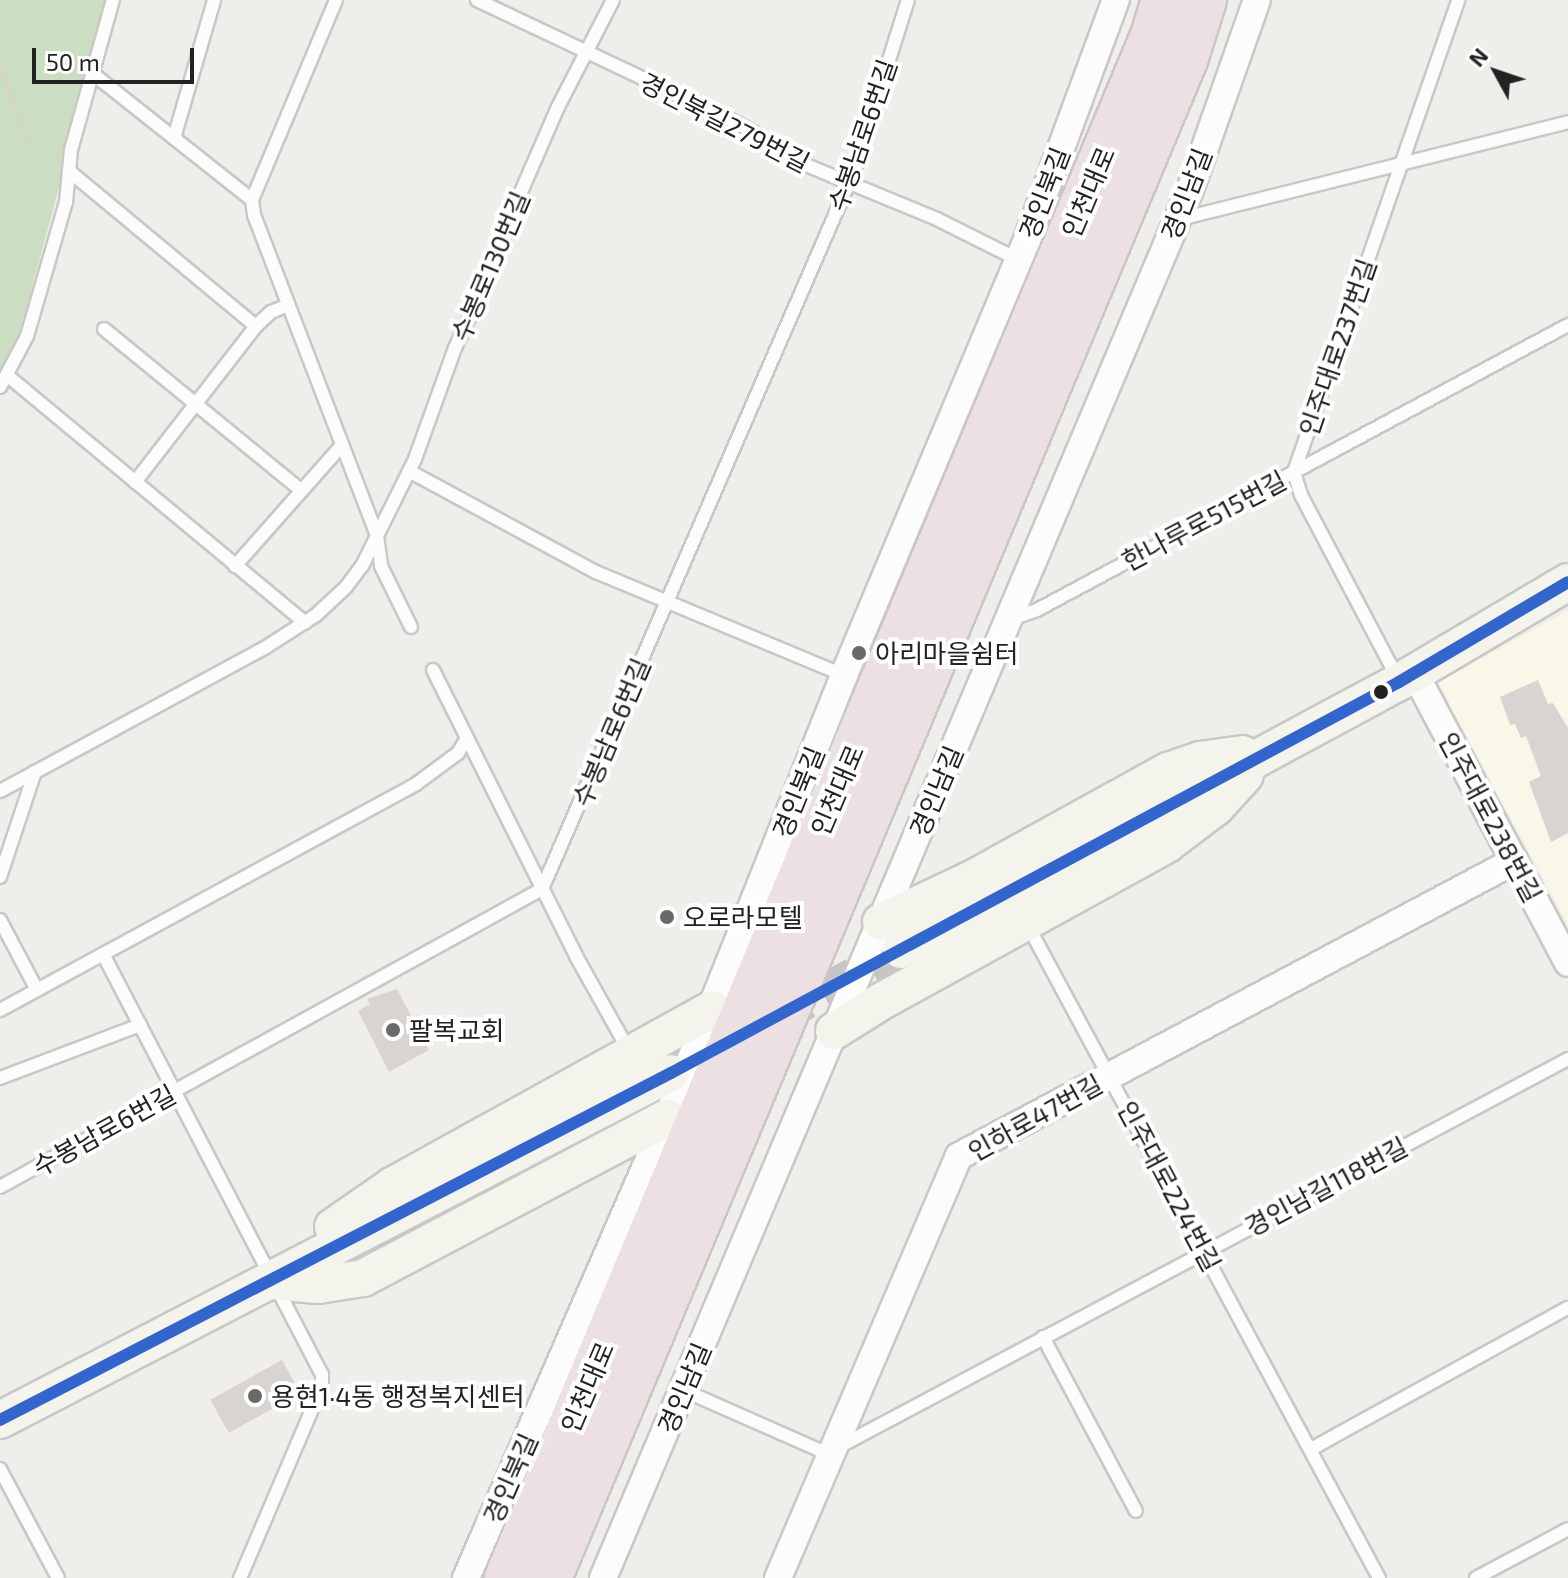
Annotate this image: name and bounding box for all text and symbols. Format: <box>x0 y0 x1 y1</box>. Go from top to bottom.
scale bar <box>36 32 198 82</box>
north arrow <box>1456 32 1536 112</box>
text: N <box>1463 42 1493 71</box>
text: 50 m <box>46 47 100 76</box>
street label: 수봉남로6번길 <box>821 55 903 215</box>
street label: 경인북길279번길 <box>635 66 815 178</box>
street label: 인천대로 <box>1055 142 1121 242</box>
street label: 경인북길 <box>1012 143 1076 243</box>
street label: 경인남길 <box>1154 144 1218 244</box>
street label: 수봉로130번길 <box>444 186 536 346</box>
street label: 인주대로237번길 <box>1292 254 1382 440</box>
street label: 한나루로515번길 <box>1116 464 1292 576</box>
place label: 아리마을쉼터 <box>875 637 1019 669</box>
marker: 아리마을쉼터 <box>850 644 868 662</box>
street label: 수봉남로6번길 <box>566 653 656 811</box>
unlabelled marker <box>1373 684 1389 700</box>
street label: 인주대로238번길 <box>1433 727 1549 907</box>
street label: 인천대로 <box>804 740 870 840</box>
street label: 경인남길 <box>903 741 969 841</box>
street label: 경인북길 <box>766 742 830 842</box>
place label: 오로라모텔 <box>683 901 803 933</box>
marker: 오로라모텔 <box>658 908 676 926</box>
place label: 팔복교회 <box>409 1014 505 1046</box>
marker: 팔복교회 <box>384 1021 402 1039</box>
street label: 인하로47번길 <box>962 1067 1108 1167</box>
street label: 수봉남로6번길 <box>27 1078 181 1182</box>
street label: 인주대로224번길 <box>1112 1095 1228 1277</box>
street label: 경인남길118번길 <box>1239 1130 1413 1242</box>
street label: 인천대로 <box>554 1337 620 1437</box>
street label: 경인남길 <box>651 1338 717 1438</box>
place label: 용현1·4동 행정복지센터 <box>271 1380 525 1412</box>
marker: 용현1·4동 행정복지센터 <box>246 1387 264 1405</box>
street label: 경인북길 <box>476 1428 544 1528</box>

